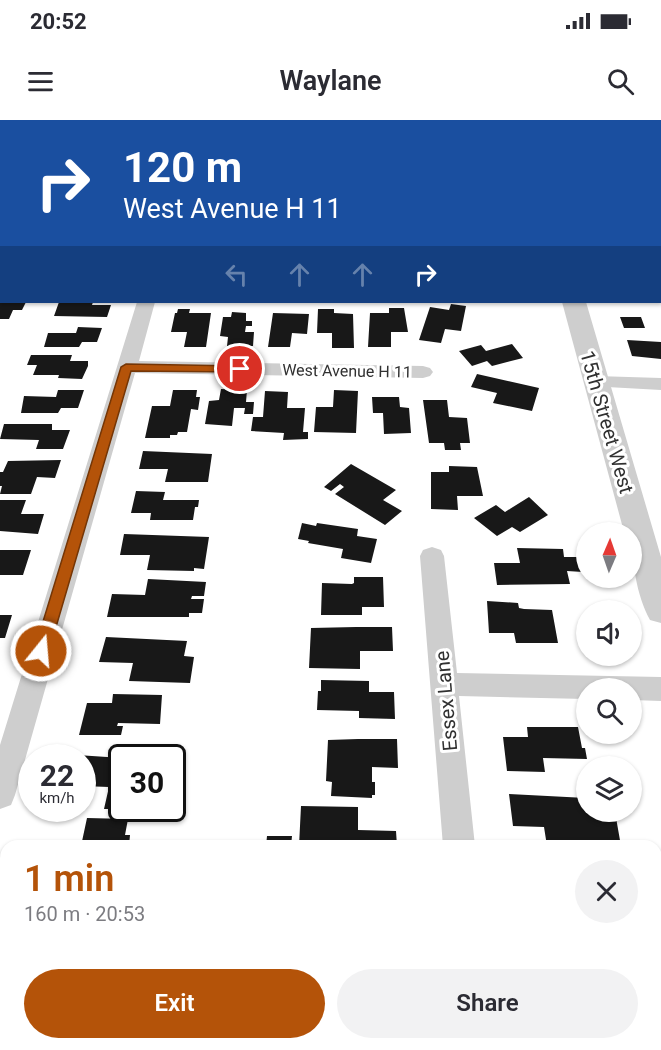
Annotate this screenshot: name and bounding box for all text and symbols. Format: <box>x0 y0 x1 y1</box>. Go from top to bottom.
text: 20:52 <box>30 9 87 34</box>
icon: menu <box>24 65 57 98</box>
text: Waylane <box>279 65 382 97</box>
icon: search <box>604 65 637 98</box>
text: 120 m <box>123 143 242 192</box>
icon: right <box>24 144 102 222</box>
text: West Avenue H 11 <box>123 193 342 225</box>
icon: left <box>220 258 253 291</box>
icon: ahead <box>283 258 316 291</box>
icon: ahead <box>346 258 379 291</box>
icon: right <box>409 258 442 291</box>
pin <box>214 343 265 394</box>
street label: 15th Street West <box>575 348 639 496</box>
icon: arrive <box>223 352 256 385</box>
street label: West Avenue H 11 <box>282 360 412 382</box>
north arrow <box>576 522 642 588</box>
map controls <box>576 522 642 822</box>
button: sound <box>576 600 642 666</box>
position arrow <box>9.0 619 73.0 683</box>
street label: Essex Lane <box>430 650 462 752</box>
button: search <box>576 678 642 744</box>
speed limit sign: 30 <box>108 744 186 822</box>
button: layers <box>576 756 642 822</box>
text: 22 <box>40 758 74 793</box>
text: km/h <box>39 789 75 807</box>
text: 1 min <box>24 858 114 900</box>
button: close <box>575 860 638 923</box>
text: 160 m · 20:53 <box>24 902 145 926</box>
button: Exit <box>24 969 325 1038</box>
button: Share <box>337 969 638 1038</box>

